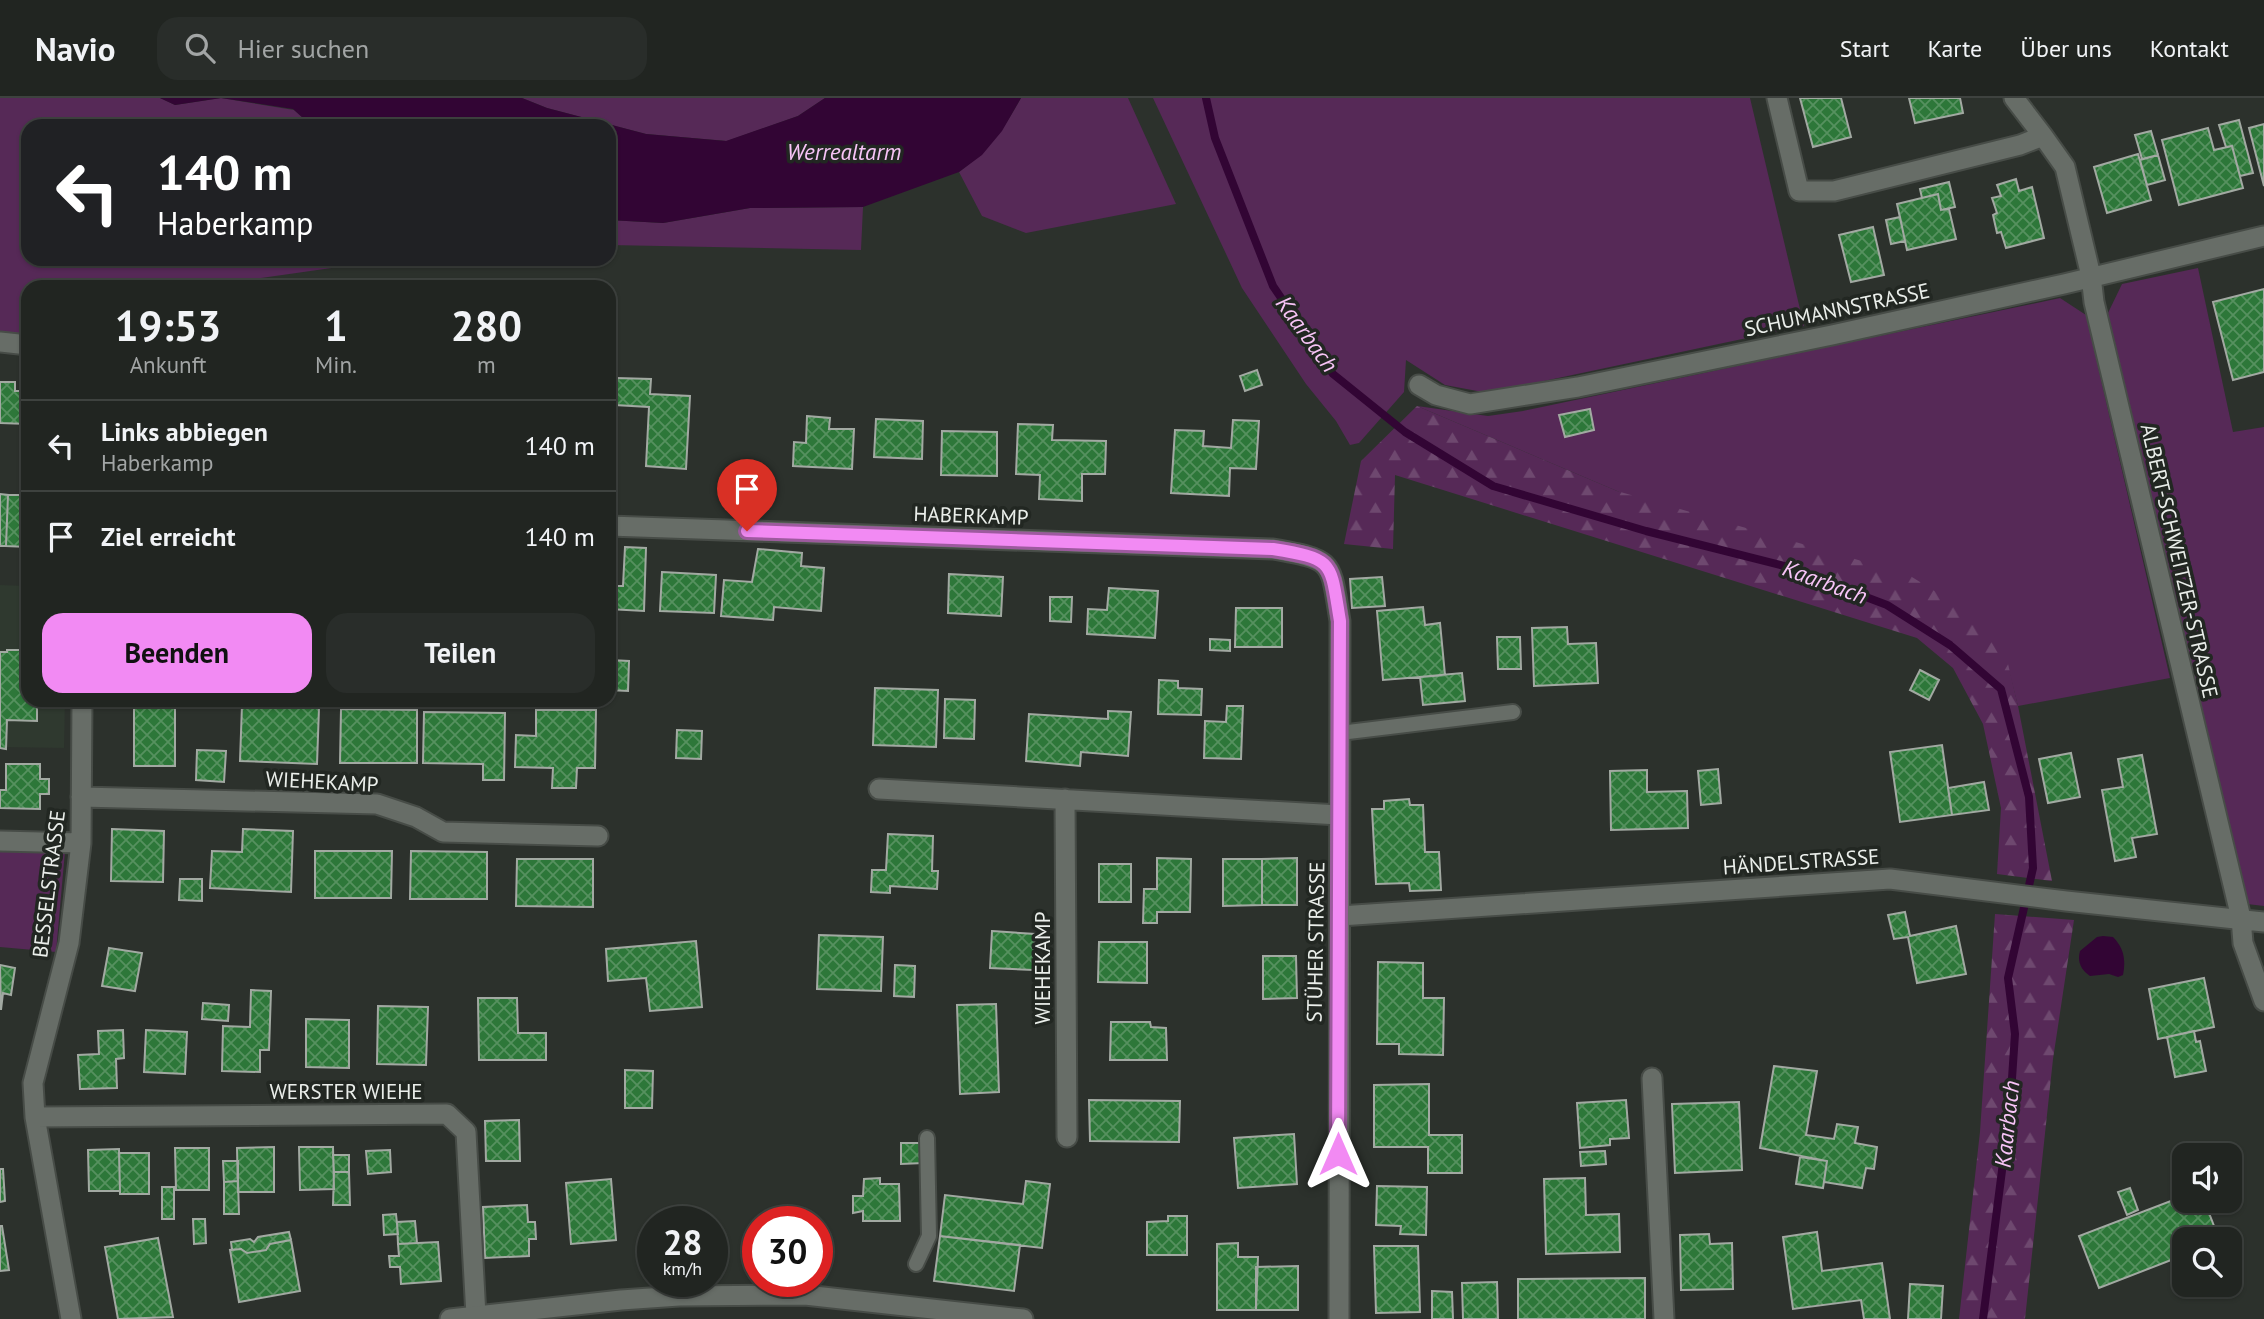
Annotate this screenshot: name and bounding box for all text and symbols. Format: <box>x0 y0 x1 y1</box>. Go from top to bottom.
search box <box>157 17 647 80</box>
text: Navio <box>35 27 115 70</box>
icon: search <box>181 29 219 67</box>
text: Hier suchen <box>237 32 369 65</box>
text: Start <box>1840 33 1889 64</box>
text: Karte <box>1927 33 1982 64</box>
text: Über uns <box>2020 33 2112 64</box>
text: Kontakt <box>2150 33 2229 64</box>
water label: Werrealtarm <box>787 137 901 166</box>
text: 140 m <box>157 140 292 204</box>
icon: left <box>42 147 133 238</box>
text: Haberkamp <box>157 202 313 244</box>
street label: SCHUMANNSTRASSE <box>1742 277 1932 342</box>
water label: Kaarbach <box>1270 290 1345 378</box>
text: 19:53 <box>115 298 221 353</box>
text: 1 <box>324 298 348 353</box>
text: 280 <box>451 298 522 353</box>
text: Ankunft <box>130 350 206 379</box>
text: Min. <box>315 350 357 379</box>
text: m <box>477 350 496 379</box>
text: Links abbiegen <box>101 415 268 448</box>
street label: ALBERT-SCHWEITZER-STRASSE <box>2135 421 2224 701</box>
icon: left <box>42 427 80 465</box>
text: 140 m <box>524 429 595 462</box>
text: Haberkamp <box>101 448 213 477</box>
pin <box>717 459 777 531</box>
icon: arrive <box>728 470 766 508</box>
street label: HABERKAMP <box>913 500 1029 531</box>
icon: arrive <box>42 518 80 556</box>
text: Ziel erreicht <box>101 520 236 553</box>
text: 140 m <box>524 520 595 553</box>
water label: Kaarbach <box>1779 553 1871 610</box>
button: Beenden <box>42 613 312 693</box>
button: Teilen <box>326 613 595 693</box>
street label: WIEHEKAMP <box>265 765 379 798</box>
street label: BESSELSTRASSE <box>26 809 71 959</box>
street label: HÄNDELSTRASSE <box>1722 843 1880 880</box>
street label: STÜHER STRASSE <box>1301 861 1330 1023</box>
street label: WIEHEKAMP <box>1029 912 1056 1024</box>
street label: WERSTER WIEHE <box>269 1078 423 1105</box>
water label: Kaarbach <box>1988 1079 2026 1169</box>
position arrow <box>1301 1117 1375 1191</box>
map controls <box>2172 1143 2242 1297</box>
button: sound <box>2172 1143 2242 1213</box>
speed limit sign: 30 <box>742 1206 833 1297</box>
text: 28 <box>663 1219 702 1265</box>
button: search <box>2172 1227 2242 1297</box>
text: km/h <box>663 1257 702 1280</box>

